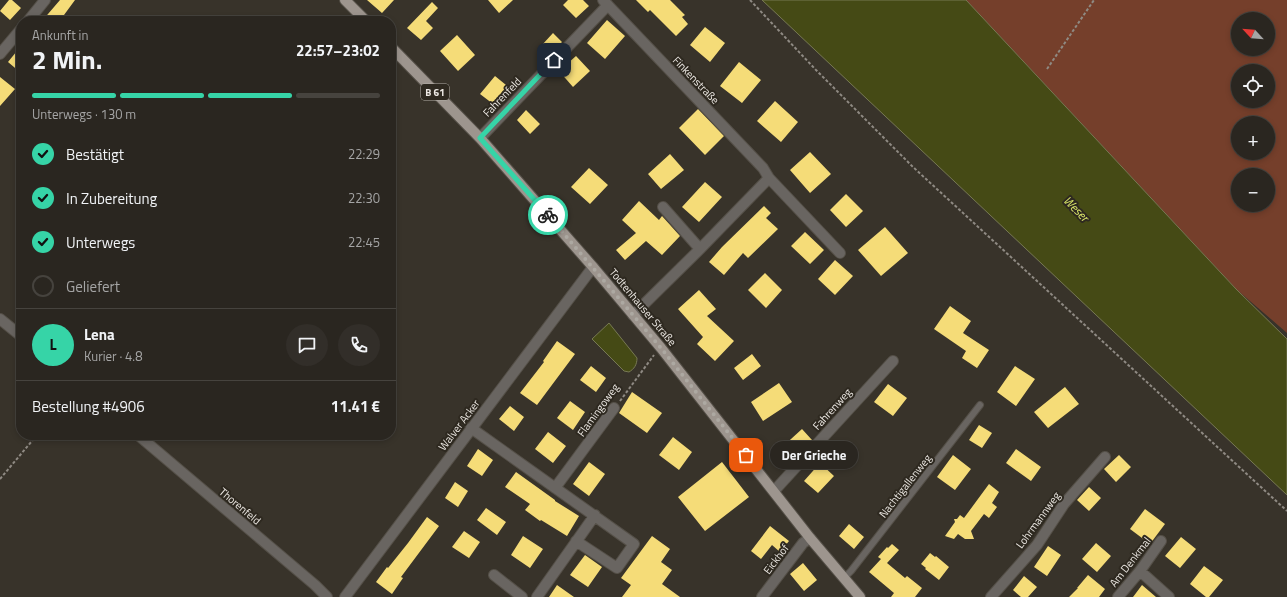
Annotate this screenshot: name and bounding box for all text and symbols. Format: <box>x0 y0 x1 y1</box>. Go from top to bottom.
north arrow <box>1231 12 1275 56</box>
map controls <box>1231 12 1275 212</box>
text: Ankunft in <box>32 25 88 45</box>
text: 22:57–23:02 <box>296 39 380 62</box>
text: 2 Min. <box>32 40 102 79</box>
pin <box>537 43 571 77</box>
icon: home <box>543 49 565 71</box>
street label: Finkenstraße <box>669 53 723 108</box>
button: locate <box>1231 64 1275 108</box>
street label: Fahrenfeld <box>479 74 525 120</box>
road number: B 61 <box>421 84 449 100</box>
text: Unterwegs · 130 m <box>32 104 136 124</box>
button: + <box>1231 116 1275 160</box>
icon: check <box>32 143 54 165</box>
text: Bestätigt <box>66 143 124 166</box>
text: 22:29 <box>348 144 380 164</box>
button: − <box>1231 168 1275 212</box>
icon: check <box>32 187 54 209</box>
text: In Zubereitung <box>66 187 157 210</box>
text: 22:30 <box>348 188 380 208</box>
water label: Weser <box>1059 191 1095 227</box>
courier <box>528 195 568 235</box>
icon: bike <box>537 204 559 226</box>
icon: check <box>32 231 54 253</box>
text: Unterwegs <box>66 231 135 254</box>
text: 22:45 <box>348 232 380 252</box>
street label: Todtenhauser Straße <box>606 265 681 350</box>
text: Geliefert <box>66 275 120 298</box>
text: Lena <box>84 323 115 346</box>
button: chat <box>286 324 328 366</box>
button: phone <box>338 324 380 366</box>
text: L <box>49 333 57 356</box>
text: Kurier · 4.8 <box>84 346 142 366</box>
street label: Flamingoweg <box>573 380 623 440</box>
street label: Fahrenweg <box>809 384 855 433</box>
text: Bestellung #4906 <box>32 395 145 418</box>
text: 11.41 € <box>331 395 380 418</box>
street label: Walver Acker <box>434 396 484 454</box>
pin <box>729 438 763 472</box>
callout: Der Grieche <box>770 441 858 469</box>
icon: bag <box>735 444 757 466</box>
text: Der Grieche <box>781 445 847 465</box>
street label: Nachtigallenweg <box>875 450 935 521</box>
street label: Thorenfeld <box>216 484 264 528</box>
street label: Lohrmannweg <box>1012 488 1064 552</box>
street label: Am Denkmal <box>1105 534 1155 590</box>
street label: Eickhof <box>759 540 793 577</box>

